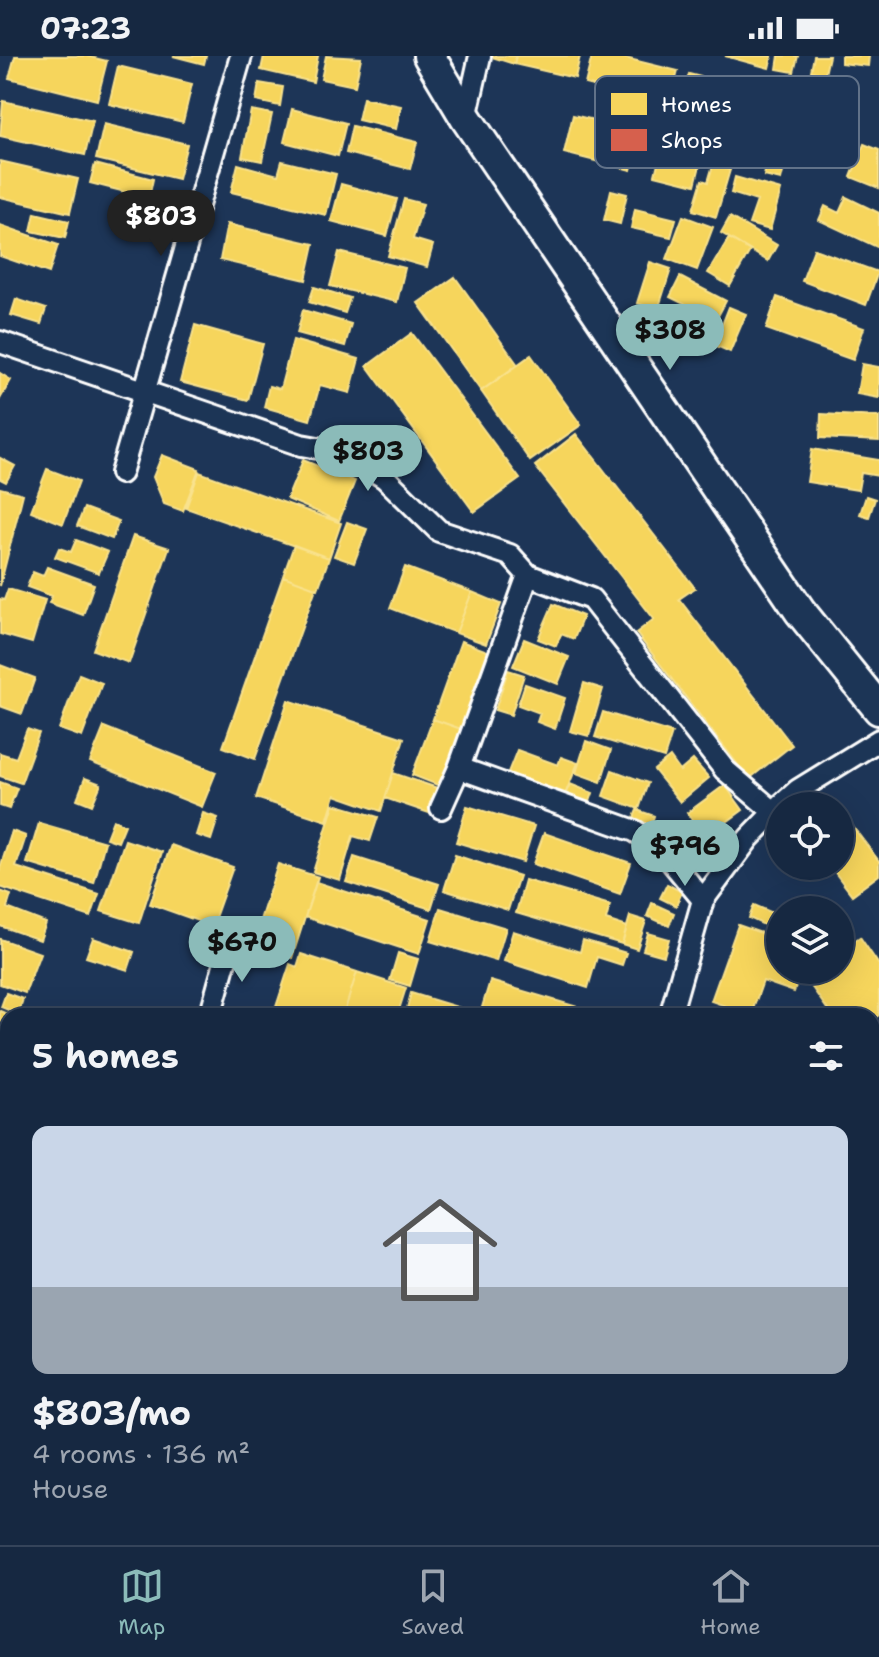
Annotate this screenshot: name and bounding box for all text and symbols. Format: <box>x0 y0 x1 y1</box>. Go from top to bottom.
text: 07:23 <box>40 8 131 49</box>
legend <box>595 76 859 168</box>
text: Homes <box>661 90 732 119</box>
text: Shops <box>661 126 723 155</box>
pin: $803 <box>114 190 208 258</box>
text: $803 <box>125 198 197 233</box>
pin: $308 <box>623 304 717 372</box>
text: $308 <box>634 312 706 347</box>
pin: $803 <box>321 425 415 493</box>
text: $803 <box>332 433 404 468</box>
map controls <box>766 792 854 984</box>
button: locate <box>766 792 854 880</box>
pin: $796 <box>638 820 732 888</box>
text: $796 <box>649 828 721 863</box>
button: layers <box>766 896 854 984</box>
pin: $670 <box>195 916 289 984</box>
text: $670 <box>207 924 277 959</box>
text: 5 homes <box>32 1033 179 1079</box>
icon: filters <box>804 1034 848 1078</box>
icon: home <box>368 1178 512 1322</box>
text: $803/mo <box>32 1390 191 1436</box>
text: 4 rooms · 136 m² <box>32 1436 250 1471</box>
text: House <box>32 1471 108 1506</box>
tab: Map <box>118 1564 165 1641</box>
tab: Saved <box>402 1564 464 1641</box>
tab: Home <box>700 1564 761 1641</box>

